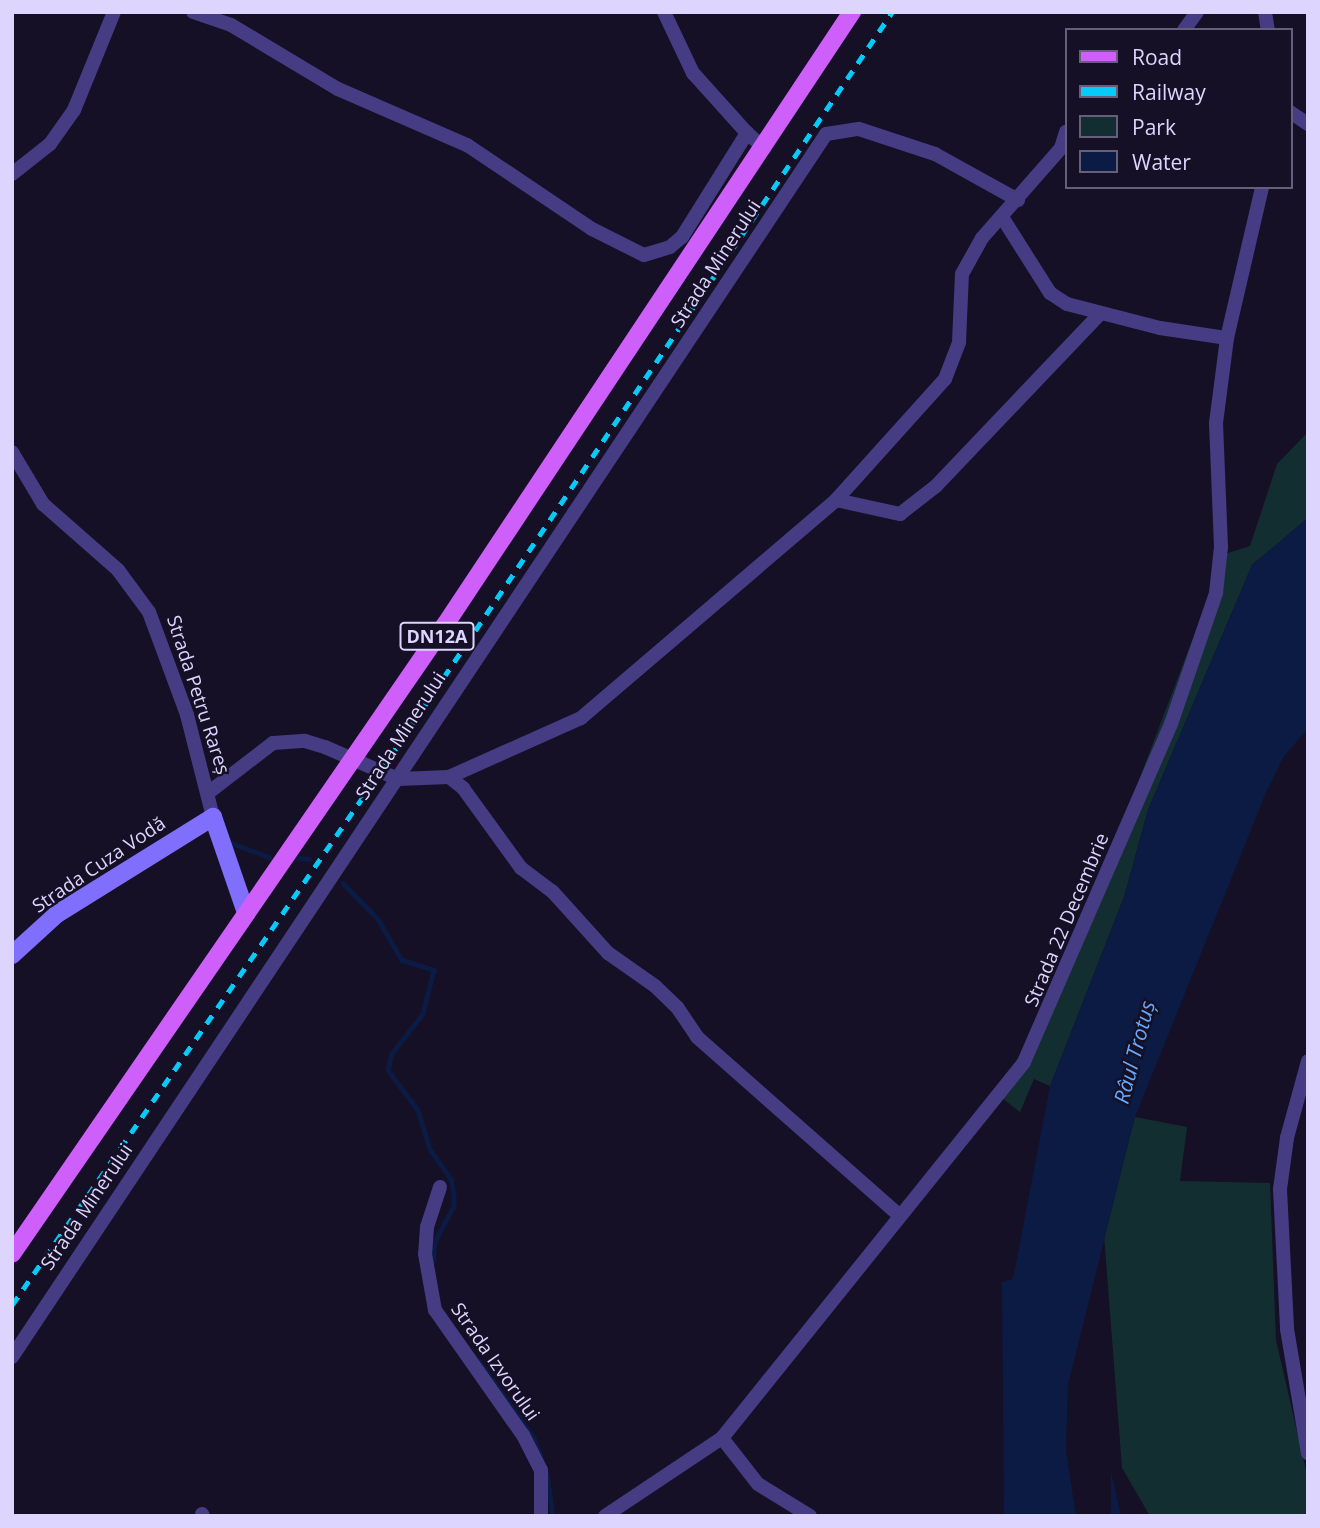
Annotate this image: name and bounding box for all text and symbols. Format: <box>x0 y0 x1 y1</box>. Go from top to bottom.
legend <box>1064 28 1292 189</box>
text: Road <box>1132 43 1182 71</box>
text: Railway <box>1132 78 1206 106</box>
text: Park <box>1132 113 1176 141</box>
text: Water <box>1132 148 1191 176</box>
street label: Strada Minerului <box>666 196 766 332</box>
street label: Strada Petru Rareș <box>162 613 234 777</box>
road number: DN12A <box>398 622 476 650</box>
street label: Strada Minerului <box>351 668 451 804</box>
street label: Strada Cuza Vodă <box>28 812 170 918</box>
street label: Strada 22 Decembrie <box>1020 830 1114 1010</box>
water label: Râul Trotuș <box>1108 998 1160 1106</box>
street label: Strada Minerului <box>36 1139 138 1275</box>
street label: Strada Izvorului <box>446 1299 544 1425</box>

